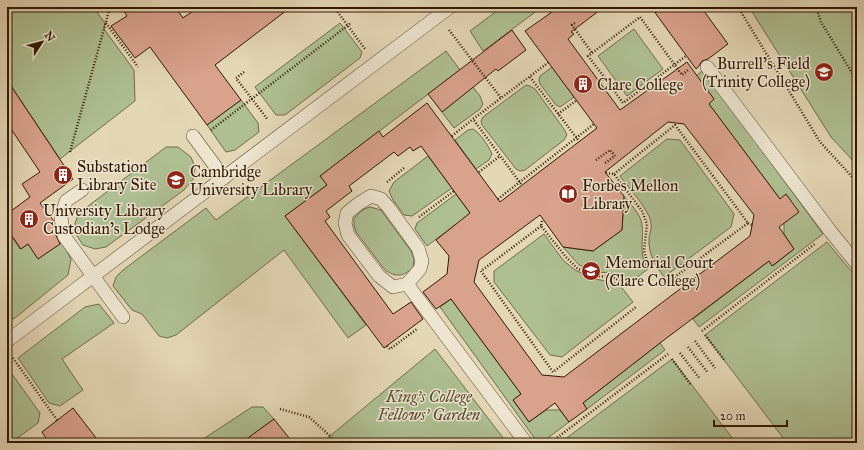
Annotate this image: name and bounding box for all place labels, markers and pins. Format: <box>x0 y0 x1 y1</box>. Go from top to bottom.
place label: Burrell's Field (Trinity College) <box>702 54 810 92</box>
school or university icon: Burrell's Field (Trinity College) <box>813 61 835 83</box>
building icon: Clare College <box>572 73 594 95</box>
place label: Clare College <box>597 75 684 95</box>
place label: Substation Library Site <box>77 157 157 194</box>
place label: Cambridge University Library <box>190 162 313 199</box>
building icon: Substation Library Site <box>52 164 74 186</box>
school or university icon: Cambridge University Library <box>165 169 187 191</box>
place label: Forbes Mellon Library <box>582 176 679 213</box>
library icon: Forbes Mellon Library <box>557 183 579 205</box>
place label: University Library Custodian's Lodge <box>43 201 166 239</box>
building icon: University Library Custodian's Lodge <box>18 208 40 230</box>
place label: Memorial Court (Clare College) <box>605 253 714 291</box>
school or university icon: Memorial Court (Clare College) <box>580 260 602 282</box>

